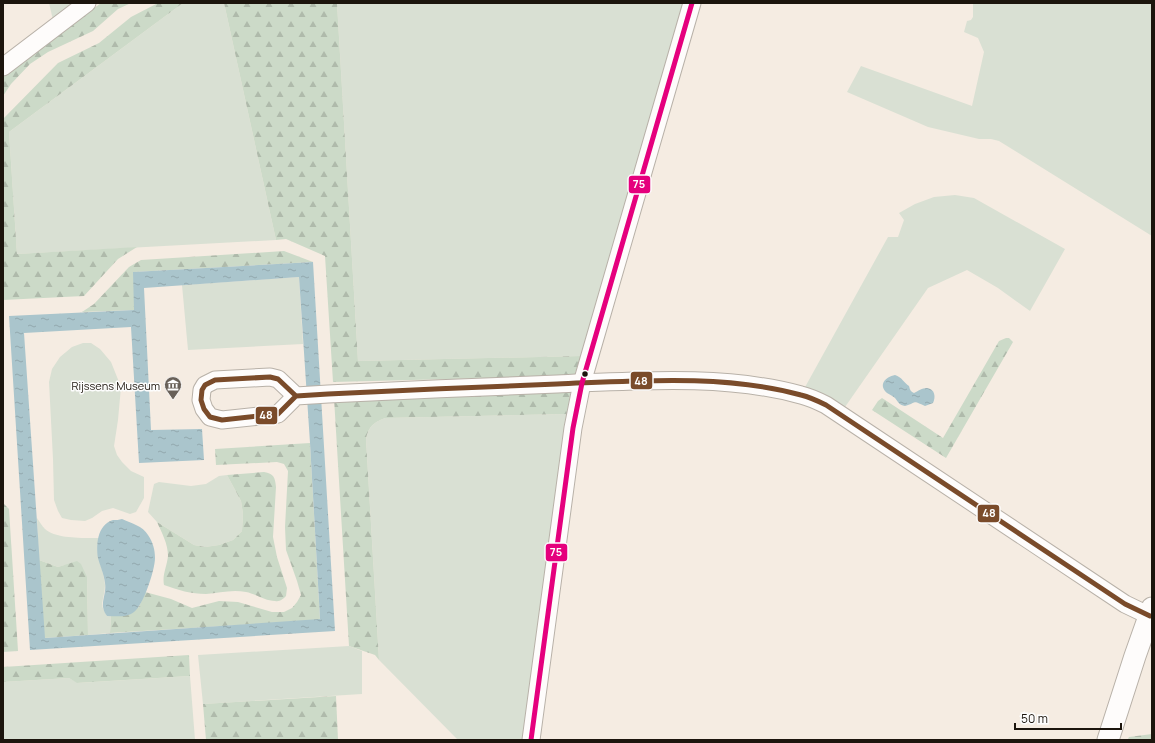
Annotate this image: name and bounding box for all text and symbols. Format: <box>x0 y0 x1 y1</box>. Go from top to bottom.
line badge: 75 <box>628 175 651 194</box>
text: 75 <box>633 176 645 191</box>
unlabelled marker <box>580 369 590 379</box>
line badge: 48 <box>630 371 653 390</box>
text: 48 <box>634 373 648 388</box>
museum icon: Rijssens Museum <box>163 375 183 400</box>
place label: Rijssens Museum <box>72 378 160 393</box>
line badge: 48 <box>255 406 278 425</box>
text: 48 <box>259 407 273 422</box>
line badge: 48 <box>977 504 1000 523</box>
text: 48 <box>982 505 996 520</box>
line badge: 75 <box>545 543 568 562</box>
text: 75 <box>550 544 562 559</box>
scale bar <box>1015 705 1121 731</box>
text: 50 m <box>1021 710 1048 727</box>

